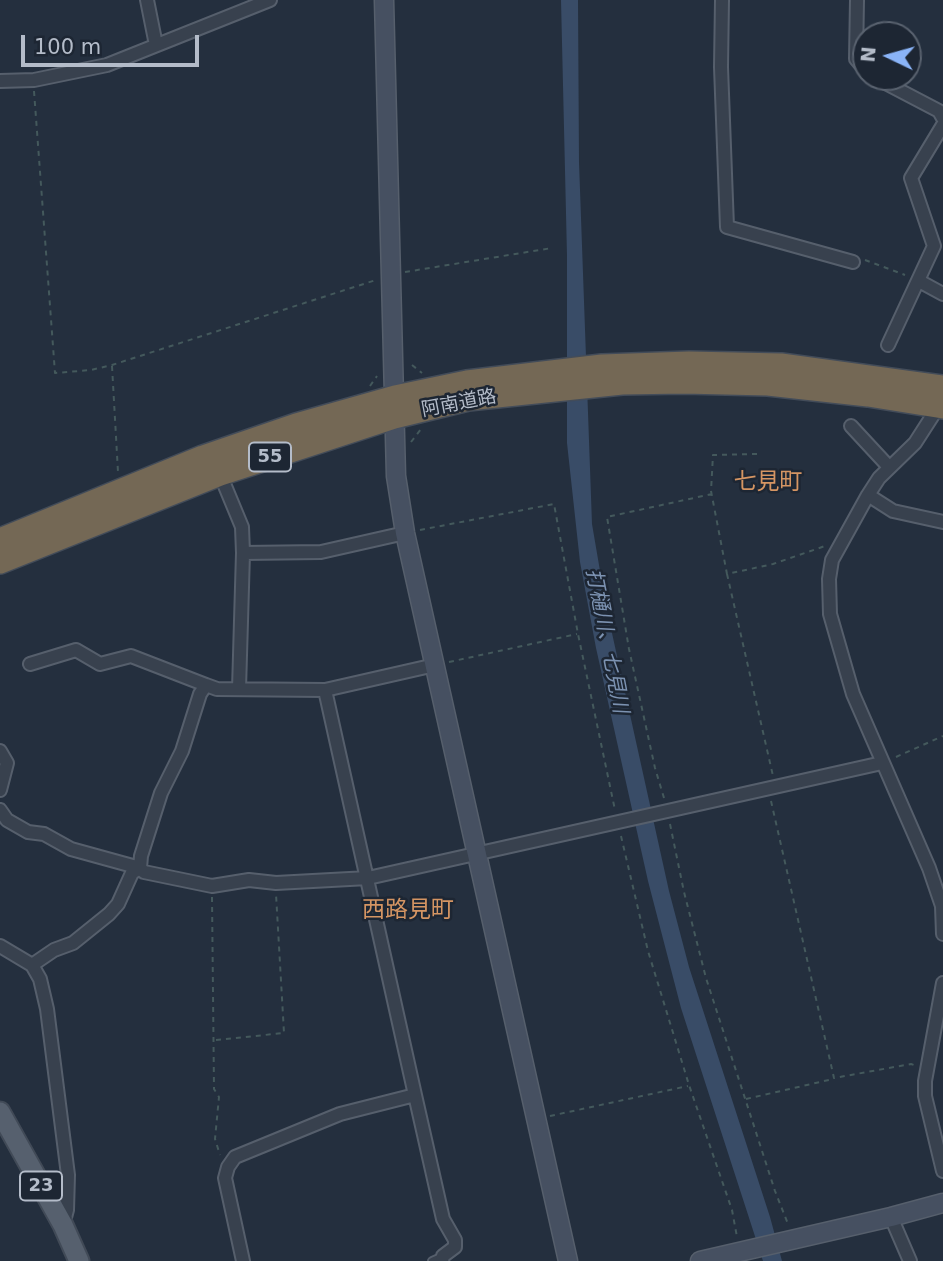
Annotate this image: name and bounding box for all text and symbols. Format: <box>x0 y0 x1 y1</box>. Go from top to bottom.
scale bar <box>24 21 203 65</box>
north arrow <box>852 21 922 91</box>
text: 100 m <box>34 35 101 59</box>
text: N <box>856 45 880 63</box>
street label: 阿南道路 <box>420 386 498 422</box>
road number: 55 <box>249 443 291 472</box>
district label: 七見町 <box>734 469 802 497</box>
water label: 打樋川、七見川 <box>580 566 632 716</box>
district label: 西路見町 <box>362 897 454 925</box>
road number: 23 <box>20 1171 62 1200</box>

